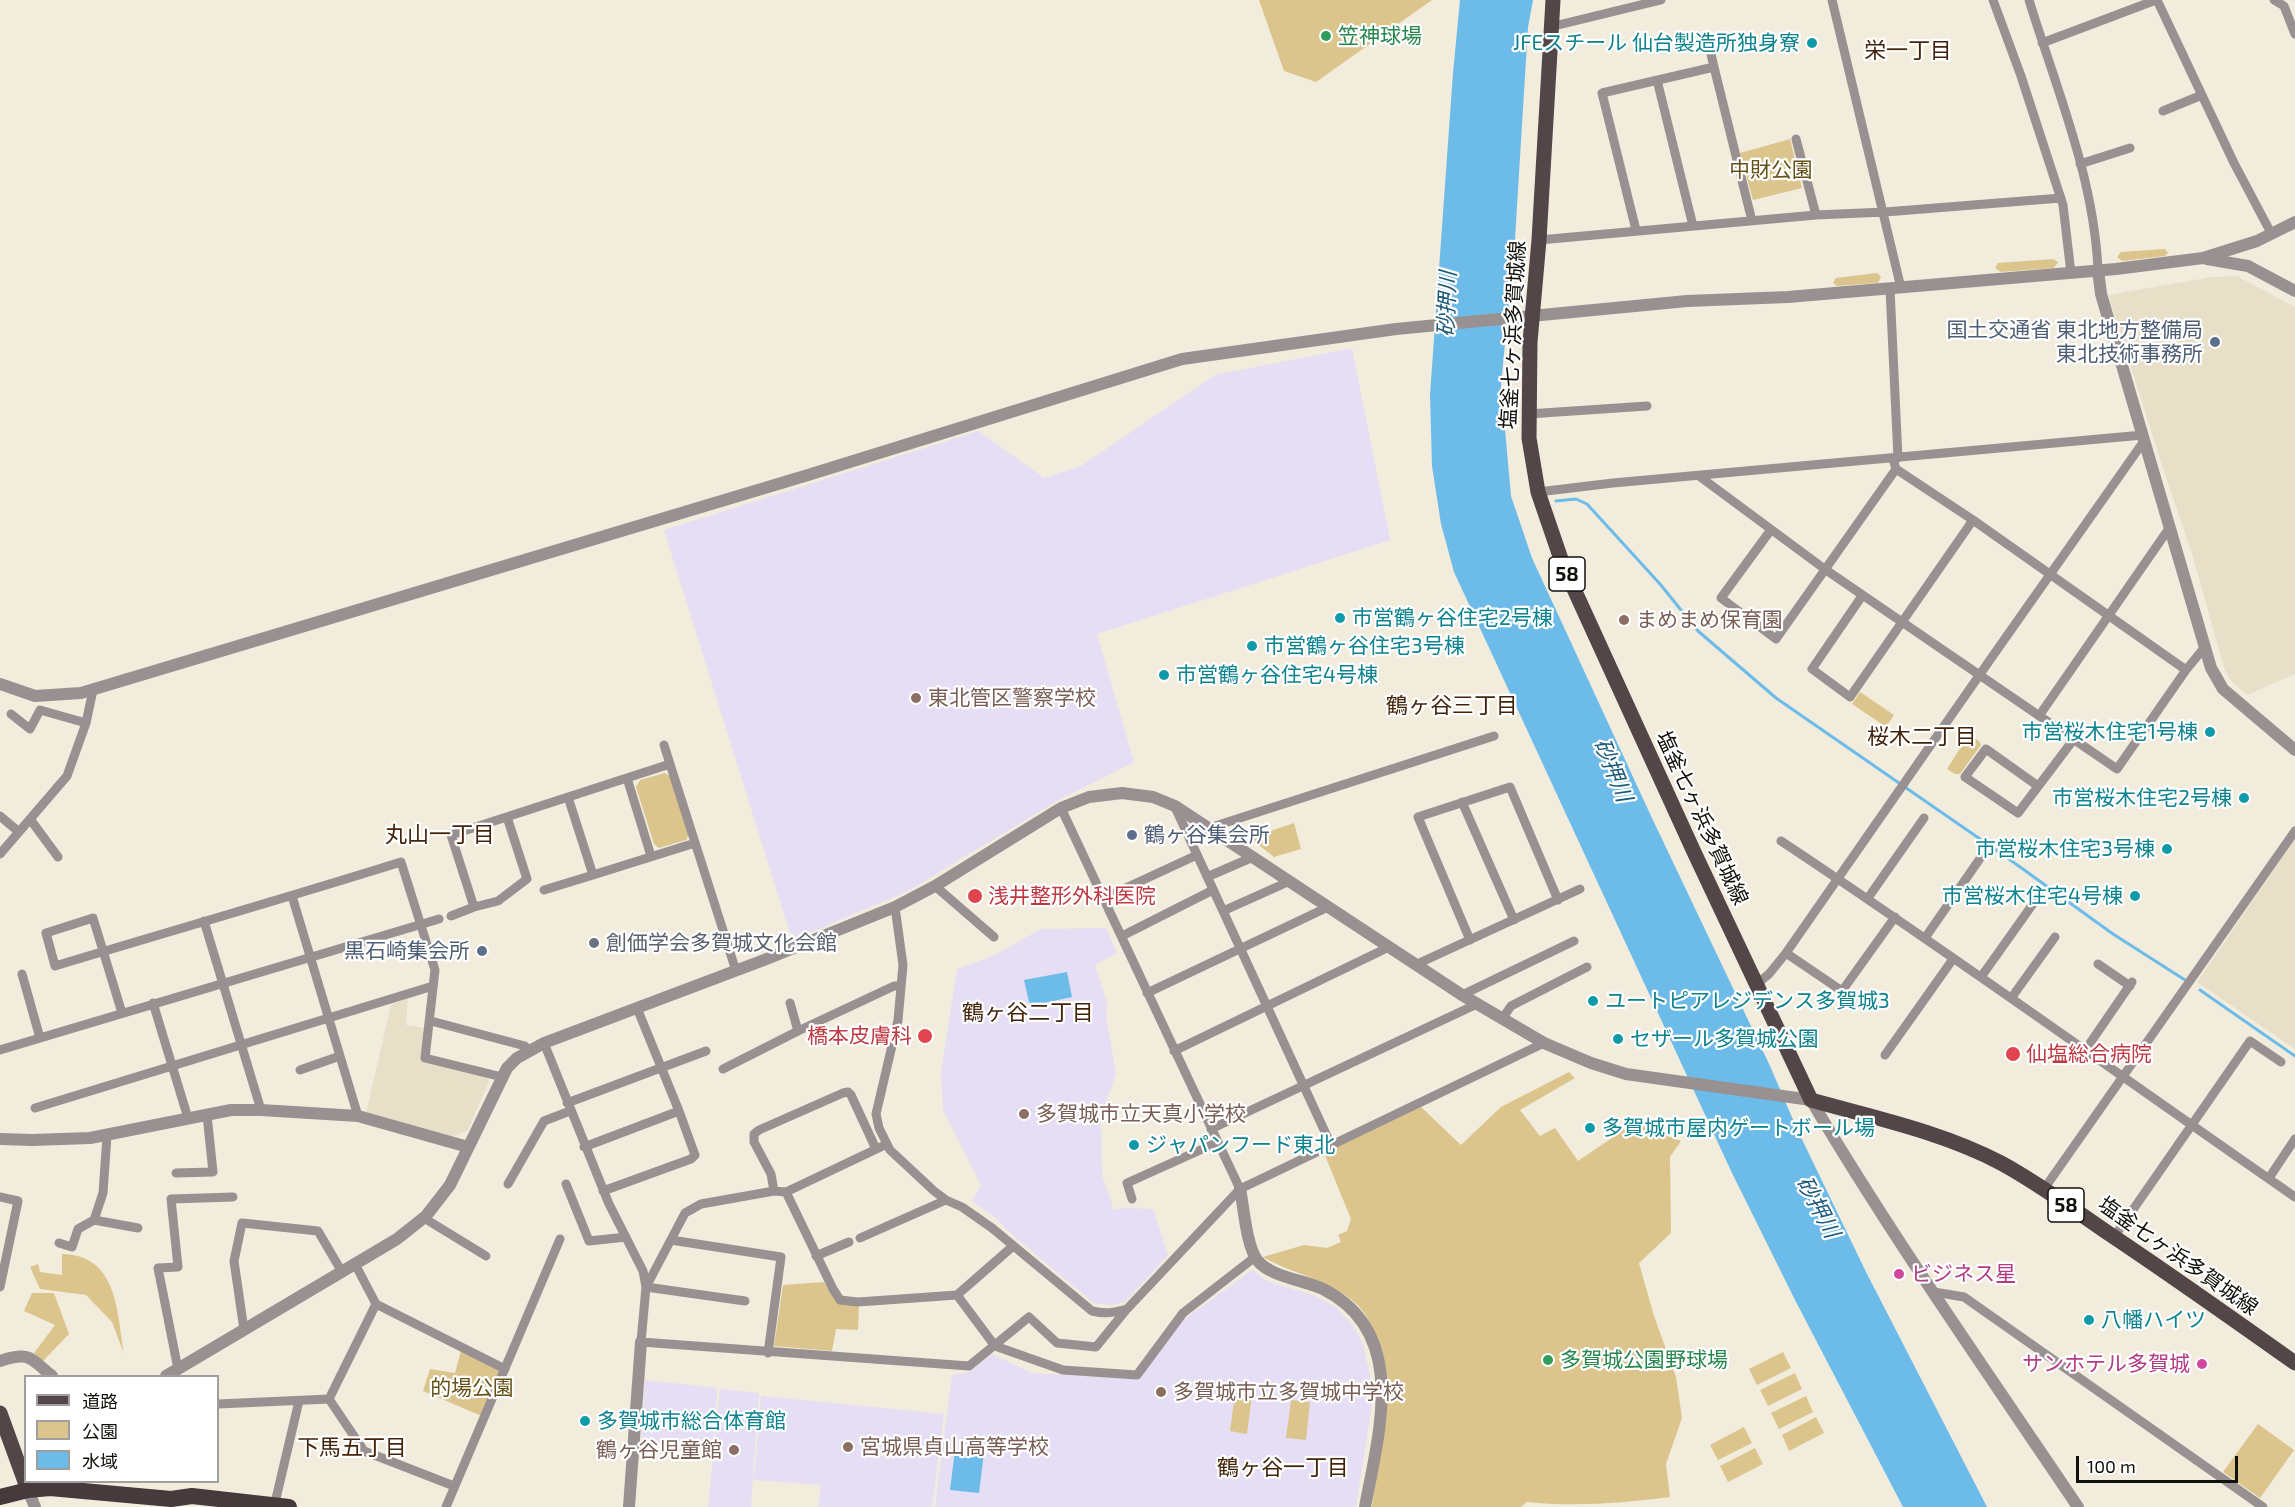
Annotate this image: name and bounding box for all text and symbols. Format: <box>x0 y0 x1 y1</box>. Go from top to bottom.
place label: 笠神球場 <box>1338 23 1422 49</box>
marker: 笠神球場 <box>1319 29 1333 43</box>
place label: JFEスチール 仙台製造所独身寮 <box>1513 30 1800 56</box>
marker: JFEスチール 仙台製造所独身寮 <box>1805 36 1819 50</box>
district label: 栄一丁目 <box>1864 38 1952 64</box>
park label: 中財公園 <box>1729 157 1813 183</box>
street label: 塩釜七ヶ浜多賀城線 <box>1495 240 1531 430</box>
water label: 砂押川 <box>1433 271 1461 337</box>
place label: 国土交通省 東北地方整備局 東北技術事務所 <box>1946 317 2203 367</box>
marker: 国土交通省 東北地方整備局 東北技術事務所 <box>2208 335 2222 349</box>
road number: 58 <box>1549 557 1585 591</box>
place label: 市営鶴ヶ谷住宅2号棟 <box>1352 605 1553 631</box>
place label: まめまめ保育園 <box>1636 607 1783 633</box>
marker: 市営鶴ヶ谷住宅2号棟 <box>1333 611 1347 625</box>
marker: まめまめ保育園 <box>1617 613 1631 627</box>
place label: 市営鶴ヶ谷住宅3号棟 <box>1264 633 1465 659</box>
marker: 市営鶴ヶ谷住宅3号棟 <box>1245 639 1259 653</box>
place label: 市営鶴ヶ谷住宅4号棟 <box>1176 662 1378 688</box>
marker: 市営鶴ヶ谷住宅4号棟 <box>1157 668 1171 682</box>
place label: 東北管区警察学校 <box>928 685 1096 711</box>
marker: 東北管区警察学校 <box>909 691 923 705</box>
district label: 鶴ヶ谷三丁目 <box>1386 693 1518 719</box>
place label: 市営桜木住宅1号棟 <box>2022 719 2198 745</box>
district label: 桜木二丁目 <box>1867 724 1977 750</box>
marker: 市営桜木住宅1号棟 <box>2203 725 2217 739</box>
street label: 塩釜七ヶ浜多賀城線 <box>1651 727 1753 909</box>
water label: 砂押川 <box>1588 734 1638 806</box>
place label: 市営桜木住宅2号棟 <box>2052 785 2232 811</box>
marker: 市営桜木住宅2号棟 <box>2237 791 2251 805</box>
district label: 丸山一丁目 <box>385 822 495 848</box>
place label: 鶴ヶ谷集会所 <box>1144 822 1270 848</box>
marker: 鶴ヶ谷集会所 <box>1125 828 1139 842</box>
place label: 市営桜木住宅3号棟 <box>1975 836 2155 862</box>
marker: 市営桜木住宅3号棟 <box>2160 842 2174 856</box>
place label: 浅井整形外科医院 <box>988 883 1156 909</box>
place label: 市営桜木住宅4号棟 <box>1942 883 2123 909</box>
marker: 浅井整形外科医院 <box>966 887 984 905</box>
marker: 市営桜木住宅4号棟 <box>2128 889 2142 903</box>
place label: 創価学会多賀城文化会館 <box>606 930 837 956</box>
marker: 創価学会多賀城文化会館 <box>587 936 601 950</box>
place label: 黒石崎集会所 <box>344 938 470 964</box>
marker: 黒石崎集会所 <box>475 944 489 958</box>
place label: ユートピアレジデンス多賀城3 <box>1605 988 1890 1014</box>
marker: ユートピアレジデンス多賀城3 <box>1586 994 1600 1008</box>
district label: 鶴ヶ谷二丁目 <box>962 1000 1094 1026</box>
place label: 橋本皮膚科 <box>807 1023 912 1049</box>
place label: セザール多賀城公園 <box>1630 1026 1819 1052</box>
marker: 橋本皮膚科 <box>916 1027 934 1045</box>
marker: セザール多賀城公園 <box>1611 1032 1625 1046</box>
place label: 仙塩総合病院 <box>2026 1041 2152 1067</box>
marker: 仙塩総合病院 <box>2004 1045 2022 1063</box>
place label: 多賀城市立天真小学校 <box>1036 1101 1246 1127</box>
marker: 多賀城市立天真小学校 <box>1017 1107 1031 1121</box>
place label: 多賀城市屋内ゲートボール場 <box>1602 1115 1875 1141</box>
marker: 多賀城市屋内ゲートボール場 <box>1583 1121 1597 1135</box>
place label: ジャパンフード東北 <box>1146 1132 1335 1158</box>
marker: ジャパンフード東北 <box>1127 1138 1141 1152</box>
water label: 砂押川 <box>1791 1172 1845 1242</box>
road number: 58 <box>2048 1188 2084 1222</box>
street label: 塩釜七ヶ浜多賀城線 <box>2093 1191 2263 1321</box>
place label: ビジネス星 <box>1911 1261 2016 1287</box>
marker: ビジネス星 <box>1892 1267 1906 1281</box>
place label: 八幡ハイツ <box>2101 1307 2206 1333</box>
marker: 八幡ハイツ <box>2082 1313 2096 1327</box>
place label: 多賀城公園野球場 <box>1560 1347 1728 1373</box>
place label: サンホテル多賀城 <box>2022 1351 2190 1377</box>
marker: 多賀城公園野球場 <box>1541 1353 1555 1367</box>
marker: サンホテル多賀城 <box>2195 1357 2209 1371</box>
legend <box>24 1375 219 1483</box>
park label: 的場公園 <box>430 1375 514 1401</box>
place label: 多賀城市立多賀城中学校 <box>1173 1379 1404 1405</box>
marker: 多賀城市立多賀城中学校 <box>1154 1385 1168 1399</box>
text: 道路 <box>82 1390 118 1412</box>
place label: 多賀城市総合体育館 <box>597 1408 786 1434</box>
marker: 多賀城市総合体育館 <box>578 1414 592 1428</box>
text: 公園 <box>82 1420 118 1442</box>
place label: 宮城県貞山高等学校 <box>860 1434 1049 1460</box>
district label: 下馬五丁目 <box>297 1435 407 1461</box>
place label: 鶴ヶ谷児童館 <box>596 1437 722 1463</box>
marker: 宮城県貞山高等学校 <box>841 1440 855 1454</box>
marker: 鶴ヶ谷児童館 <box>727 1443 741 1457</box>
scale bar <box>2079 1444 2241 1482</box>
text: 水域 <box>82 1450 118 1472</box>
district label: 鶴ヶ谷一丁目 <box>1217 1455 1349 1481</box>
text: 100 m <box>2087 1455 2136 1477</box>

